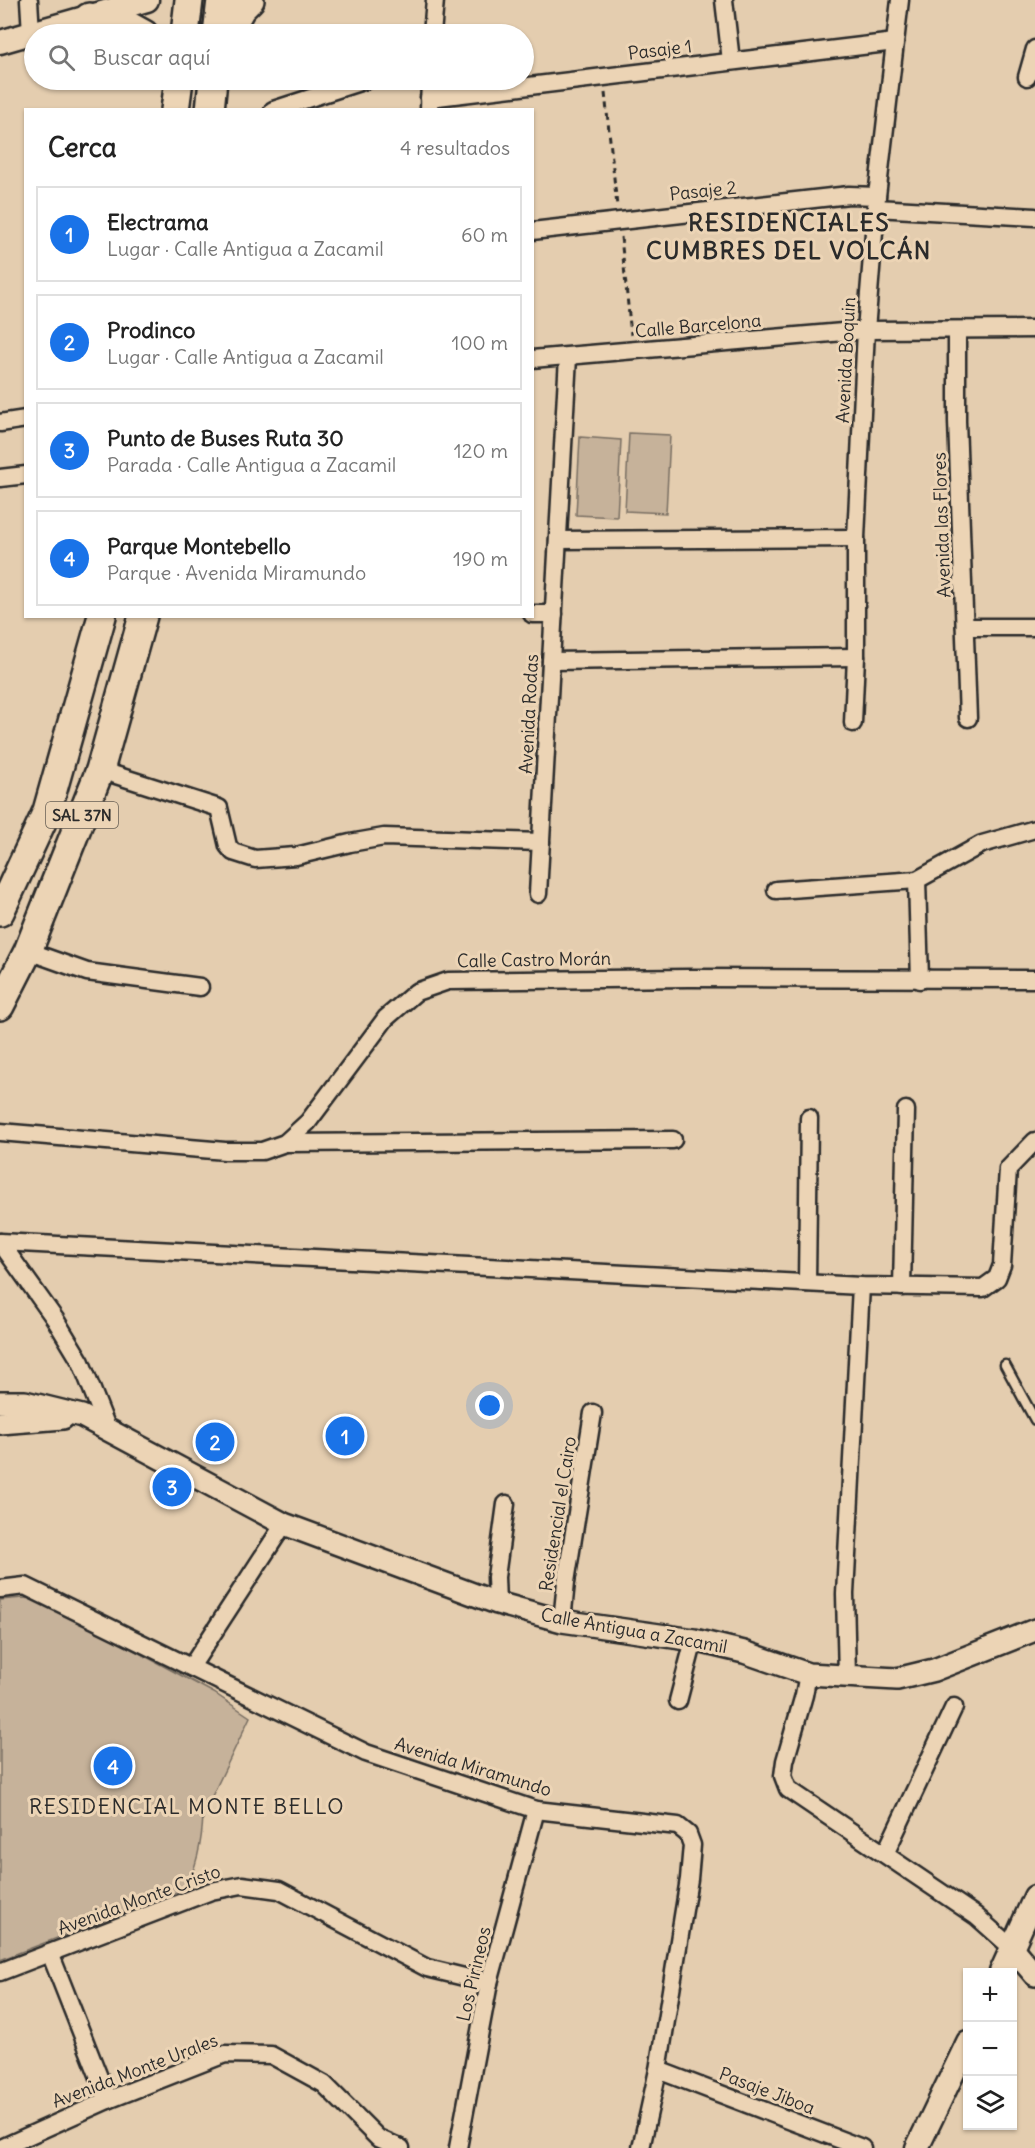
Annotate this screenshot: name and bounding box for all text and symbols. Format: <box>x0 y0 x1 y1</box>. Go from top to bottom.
search box <box>24 24 534 90</box>
street label: Pasaje 1 <box>627 34 693 65</box>
icon: search <box>45 41 78 74</box>
text: Buscar aquí <box>93 43 210 71</box>
text: Cerca <box>48 131 117 164</box>
text: 4 resultados <box>400 135 510 160</box>
street label: Pasaje 2 <box>668 176 738 205</box>
district label: RESIDENCIALES CUMBRES DEL VOLCÁN <box>646 207 932 265</box>
text: Electrama <box>107 208 209 236</box>
text: 1 <box>66 222 73 247</box>
text: 60 m <box>461 222 508 247</box>
text: Lugar · Calle Antigua a Zacamil <box>107 236 384 261</box>
street label: Avenida Boquin <box>831 296 860 424</box>
street label: Calle Barcelona <box>634 309 762 342</box>
text: Prodinco <box>107 316 195 344</box>
text: 2 <box>64 330 75 355</box>
text: 100 m <box>451 330 508 355</box>
text: Lugar · Calle Antigua a Zacamil <box>107 344 384 369</box>
text: Punto de Buses Ruta 30 <box>107 424 344 452</box>
text: 3 <box>64 438 75 463</box>
text: 120 m <box>454 438 508 463</box>
text: Parada · Calle Antigua a Zacamil <box>107 452 396 477</box>
street label: Avenida las Flores <box>927 452 956 598</box>
text: Parque Montebello <box>107 532 291 560</box>
text: 4 <box>64 546 75 571</box>
text: 190 m <box>453 546 508 571</box>
text: Parque · Avenida Miramundo <box>107 560 366 585</box>
street label: Avenida Rodas <box>514 653 543 774</box>
road number: SAL 37N <box>46 802 118 828</box>
street label: Calle Castro Morán <box>457 947 611 972</box>
your location <box>475 1391 504 1420</box>
pin: 1 <box>326 1414 364 1458</box>
pin: 2 <box>196 1420 234 1464</box>
street label: Residencial el Cairo <box>534 1435 581 1593</box>
pin: 3 <box>152 1464 192 1510</box>
street label: Calle Antigua a Zacamil <box>539 1603 729 1658</box>
street label: Avenida Miramundo <box>392 1732 554 1801</box>
pin: 4 <box>94 1744 132 1788</box>
district label: RESIDENCIAL MONTE BELLO <box>29 1793 345 1820</box>
street label: Avenida Monte Cristo <box>54 1859 223 1940</box>
street label: Los Pirineos <box>451 1924 496 2024</box>
map controls <box>963 1968 1017 2130</box>
button: + <box>963 1968 1017 2022</box>
button: − <box>963 2022 1017 2076</box>
street label: Avenida Monte Urales <box>49 2028 221 2113</box>
street label: Pasaje Jiboa <box>716 2062 818 2119</box>
button: layers <box>963 2076 1017 2130</box>

